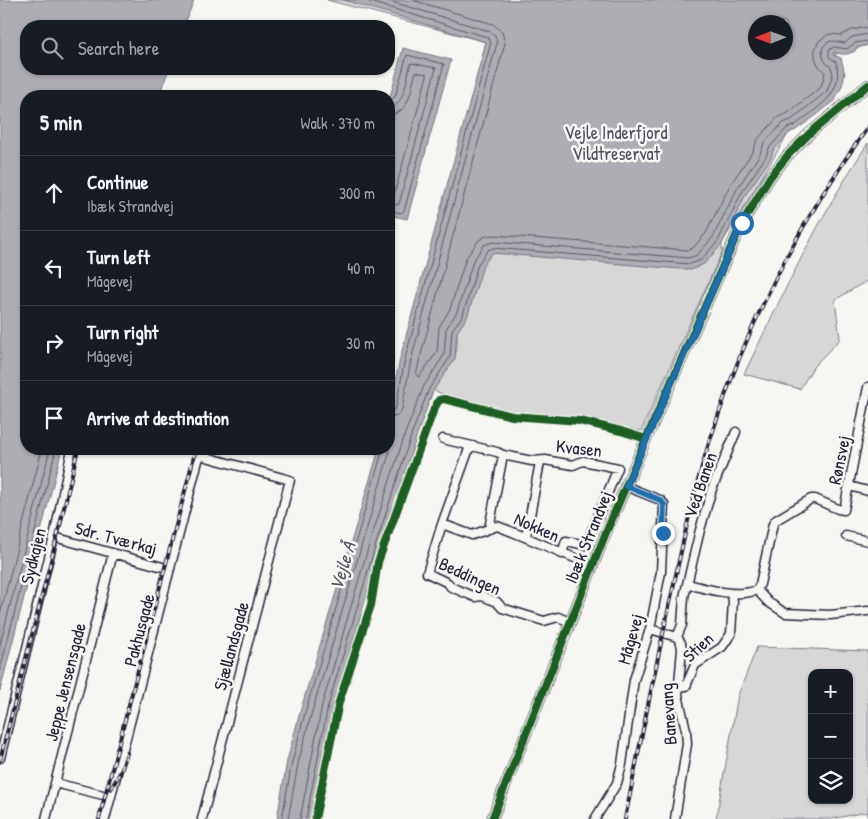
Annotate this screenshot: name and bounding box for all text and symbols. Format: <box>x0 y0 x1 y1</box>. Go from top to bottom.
north arrow <box>748 15 793 60</box>
search box <box>20 20 395 75</box>
icon: search <box>38 34 66 62</box>
text: Search here <box>78 35 159 61</box>
text: 5 min <box>40 108 82 137</box>
text: Walk · 370 m <box>301 112 375 134</box>
park label: Vejle Inderfjord Vildtreservat <box>565 120 667 166</box>
text: Continue <box>87 169 148 195</box>
icon: ahead <box>40 179 68 207</box>
text: 300 m <box>339 182 375 204</box>
text: Ibæk Strandvej <box>87 195 174 217</box>
route start <box>731 212 754 235</box>
text: Turn left <box>87 244 150 270</box>
icon: left <box>40 254 68 282</box>
text: 40 m <box>347 257 375 279</box>
text: Mågevej <box>87 270 133 292</box>
text: Turn right <box>87 319 158 345</box>
icon: right <box>40 329 68 357</box>
text: 30 m <box>346 332 375 354</box>
text: Mågevej <box>87 345 133 367</box>
icon: arrive <box>40 404 68 432</box>
text: Arrive at destination <box>87 405 229 431</box>
street label: Kvasen <box>555 433 603 463</box>
street label: Rønsvej <box>822 433 856 487</box>
street label: Ved Banen <box>677 449 723 521</box>
street label: Ibæk Strandvej <box>558 487 618 587</box>
street label: Nokken <box>510 506 564 548</box>
street label: Sdr. Tværkaj <box>72 515 160 561</box>
route end <box>652 522 675 545</box>
street label: Sydkajen <box>14 525 52 587</box>
water label: Vejle Å <box>322 537 362 593</box>
street label: Beddingen <box>435 551 505 601</box>
street label: Pakhusgade <box>117 591 161 669</box>
street label: Sjællandsgade <box>207 599 255 693</box>
street label: Mågevej <box>611 611 649 667</box>
street label: Jeppe Jensensgade <box>38 620 92 744</box>
street label: Stien <box>677 626 719 668</box>
map controls <box>808 669 853 804</box>
button: + <box>808 669 853 714</box>
street label: Banevang <box>653 682 683 746</box>
button: − <box>808 714 853 759</box>
button: layers <box>808 759 853 804</box>

